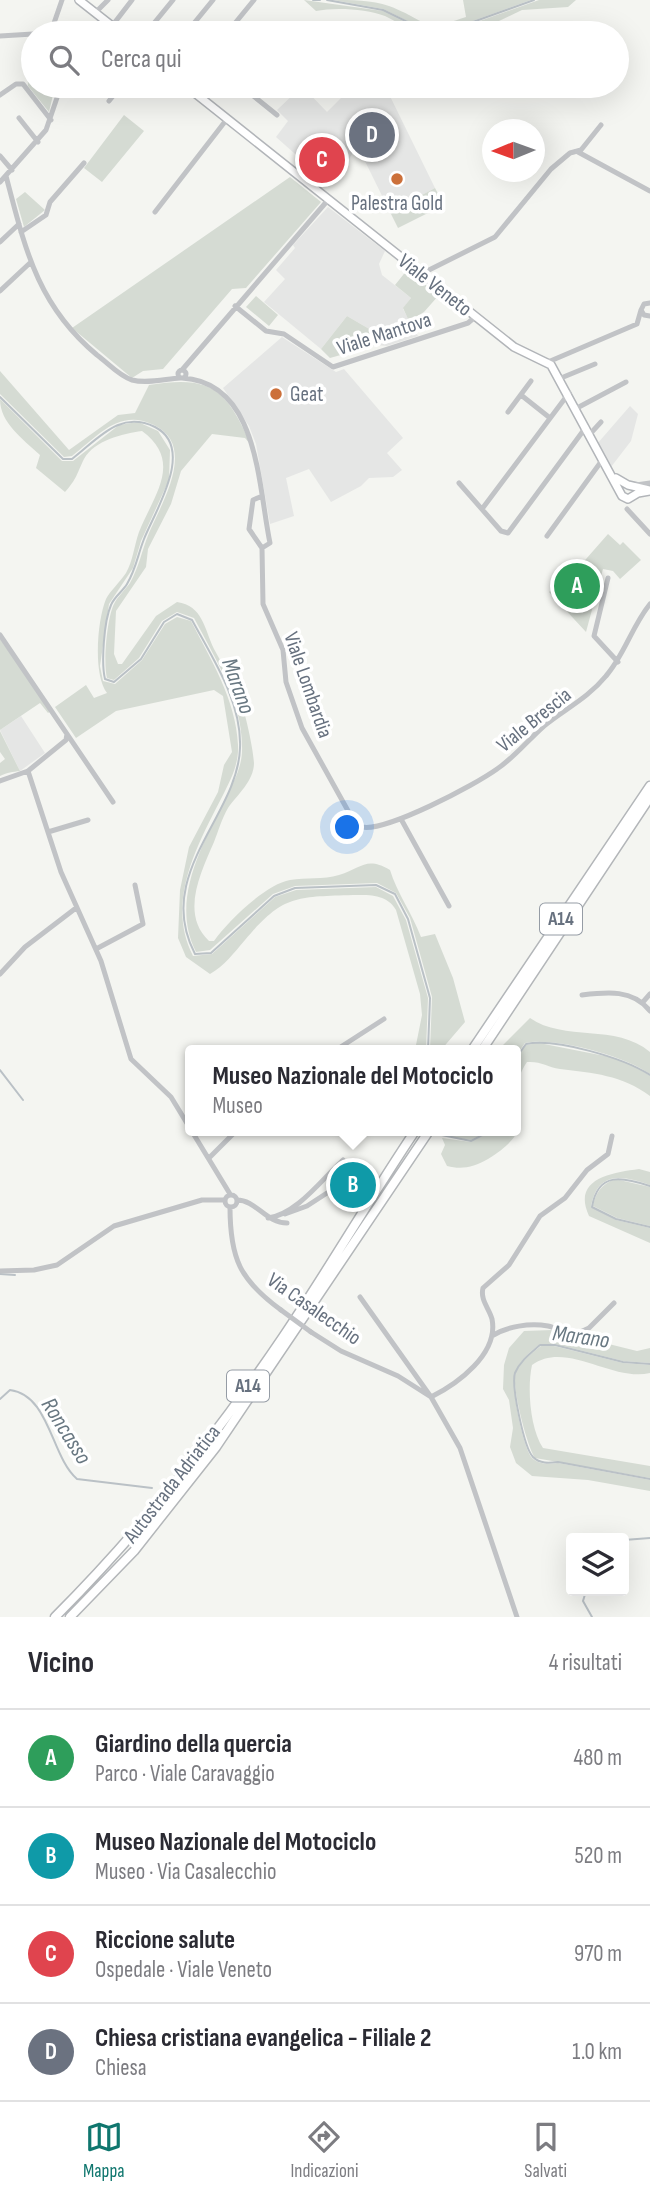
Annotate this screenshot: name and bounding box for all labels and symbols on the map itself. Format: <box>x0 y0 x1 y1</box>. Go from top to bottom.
pin: D <box>349 109 395 161</box>
north arrow <box>482 119 545 182</box>
pin: C <box>299 134 345 186</box>
marker: Palestra Gold <box>389 171 405 187</box>
place label: Palestra Gold <box>351 191 443 216</box>
street label: Viale Veneto <box>393 248 477 322</box>
street label: Viale Mantova <box>334 307 434 361</box>
place label: Geat <box>290 382 323 407</box>
marker: Geat <box>268 386 284 402</box>
pin: A <box>554 560 600 612</box>
street label: Viale Lombardia <box>278 629 338 741</box>
water label: Marano <box>215 654 261 718</box>
street label: Viale Brescia <box>492 682 576 758</box>
your location <box>330 810 364 844</box>
road number: A14 <box>540 903 582 934</box>
pin: B <box>330 1159 376 1211</box>
street label: Via Casalecchio <box>262 1268 366 1350</box>
water label: Marano <box>551 1319 612 1355</box>
road number: A14 <box>227 1370 269 1402</box>
water label: Roncasso <box>35 1393 98 1470</box>
street label: Autostrada Adriatica <box>118 1420 226 1549</box>

